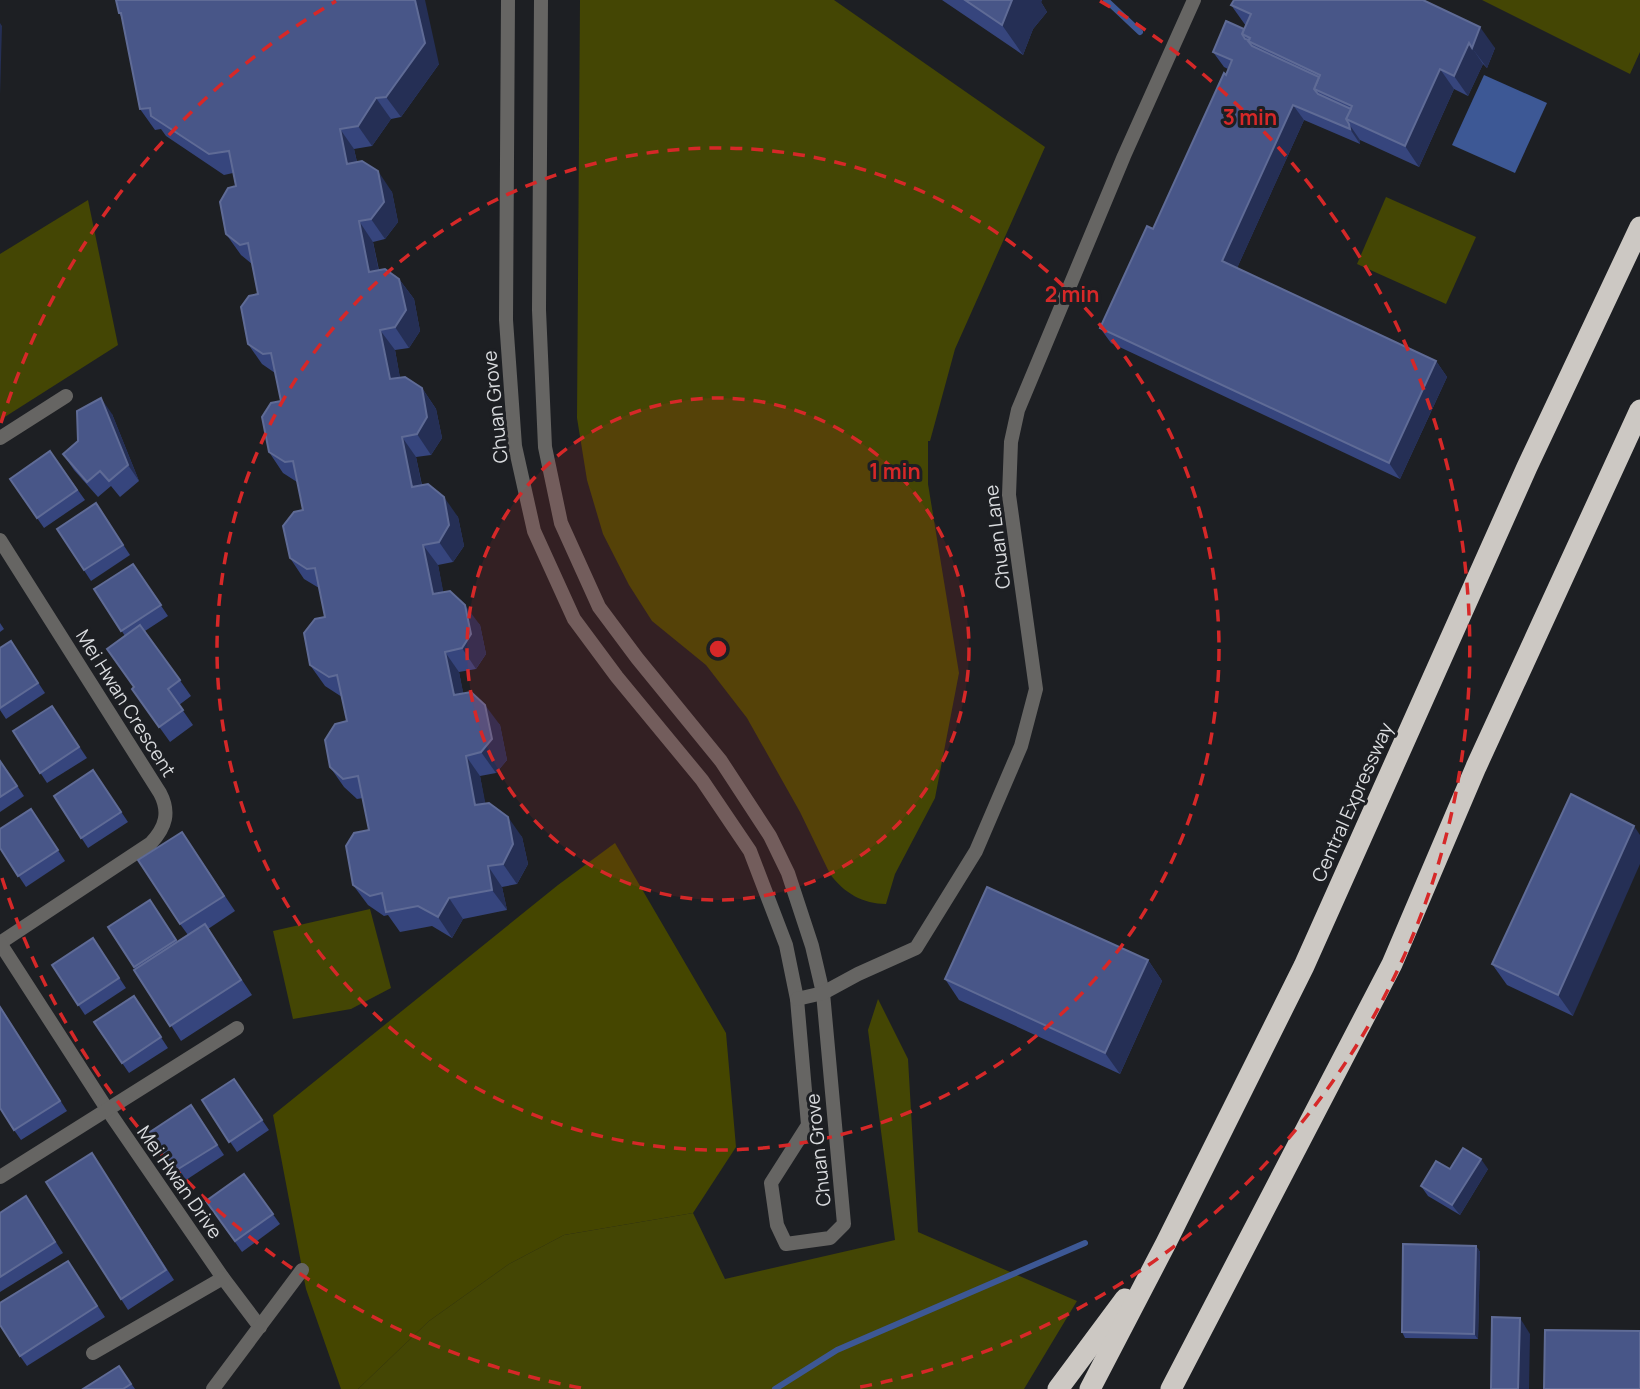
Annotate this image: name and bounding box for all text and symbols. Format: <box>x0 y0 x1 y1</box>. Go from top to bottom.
text: 3 min <box>1223 103 1277 131</box>
text: 2 min <box>1045 280 1099 308</box>
street label: Chuan Grove <box>476 349 514 465</box>
text: 1 min <box>869 457 921 485</box>
street label: Chuan Lane <box>978 484 1016 590</box>
street label: Mei Hwan Crescent <box>70 624 182 782</box>
centre of rings <box>706 637 730 661</box>
street label: Central Expressway <box>1305 718 1399 886</box>
street label: Chuan Grove <box>799 1092 837 1208</box>
street label: Mei Hwan Drive <box>131 1120 229 1244</box>

